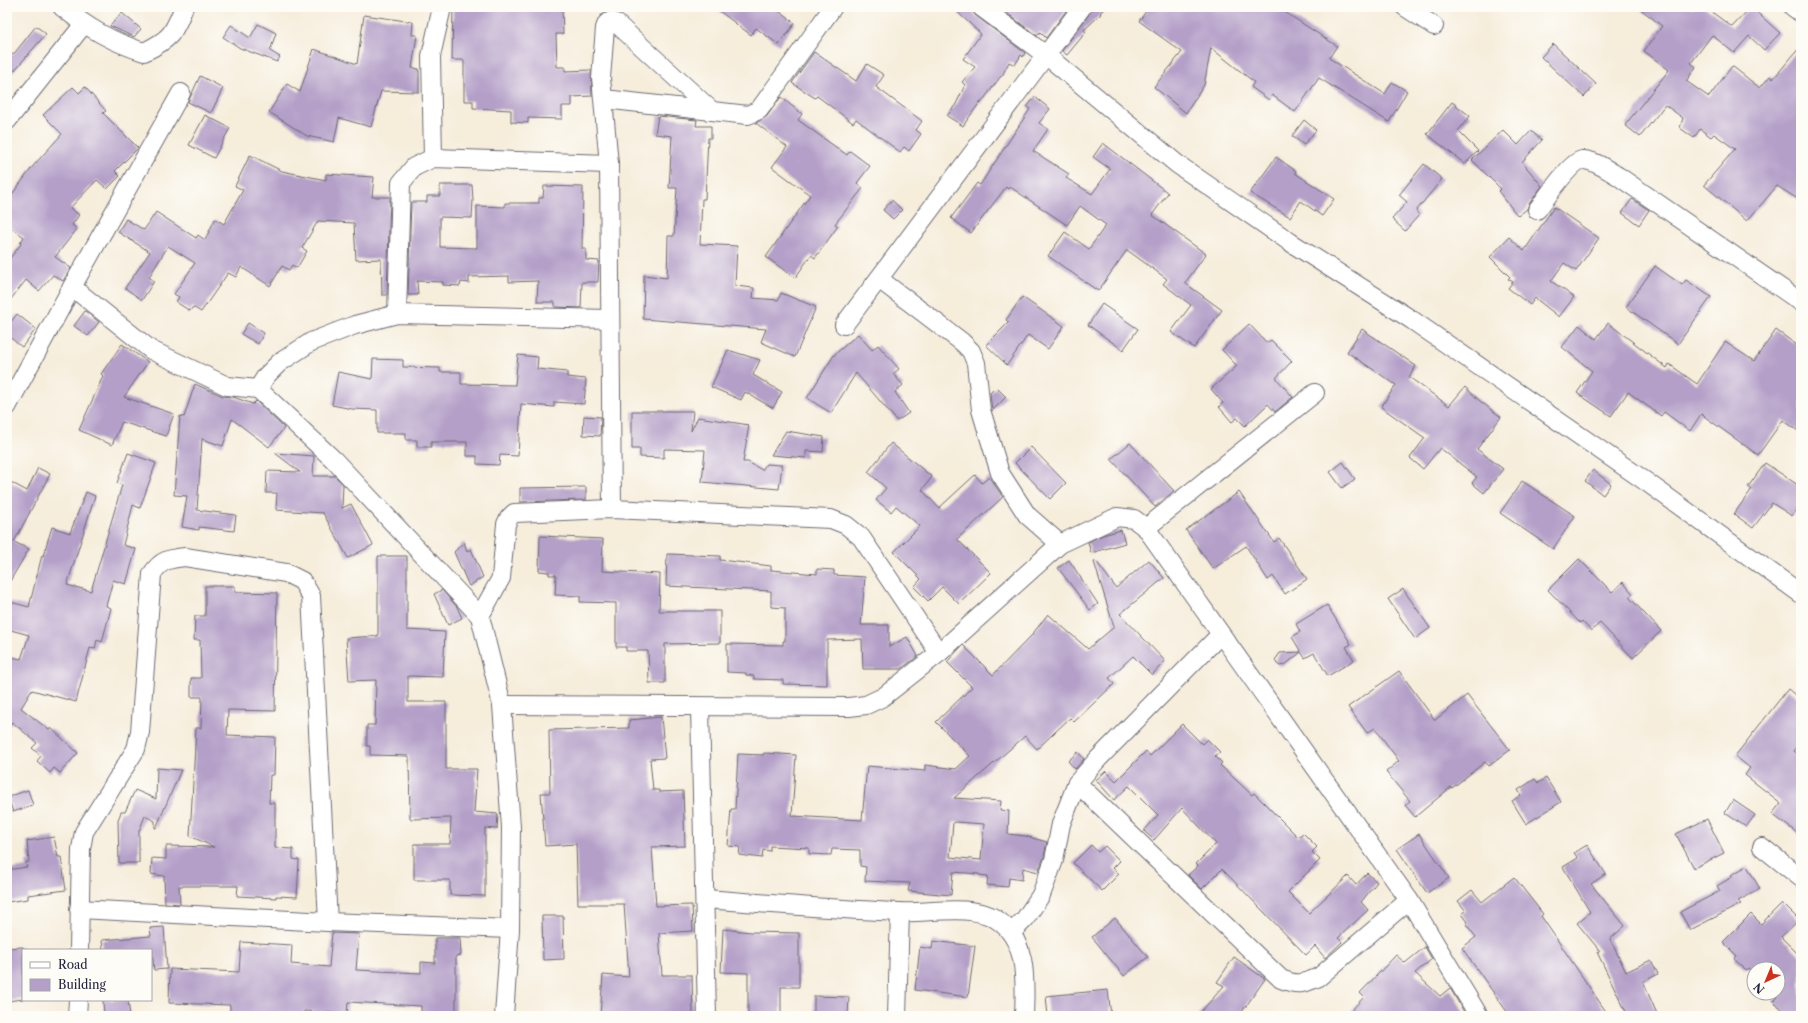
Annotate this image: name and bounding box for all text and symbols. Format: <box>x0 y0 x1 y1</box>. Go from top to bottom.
legend <box>22 949 152 1001</box>
text: Road <box>58 957 88 972</box>
north arrow <box>1746 961 1786 1001</box>
text: Building <box>58 977 106 992</box>
text: N <box>1750 980 1767 997</box>

